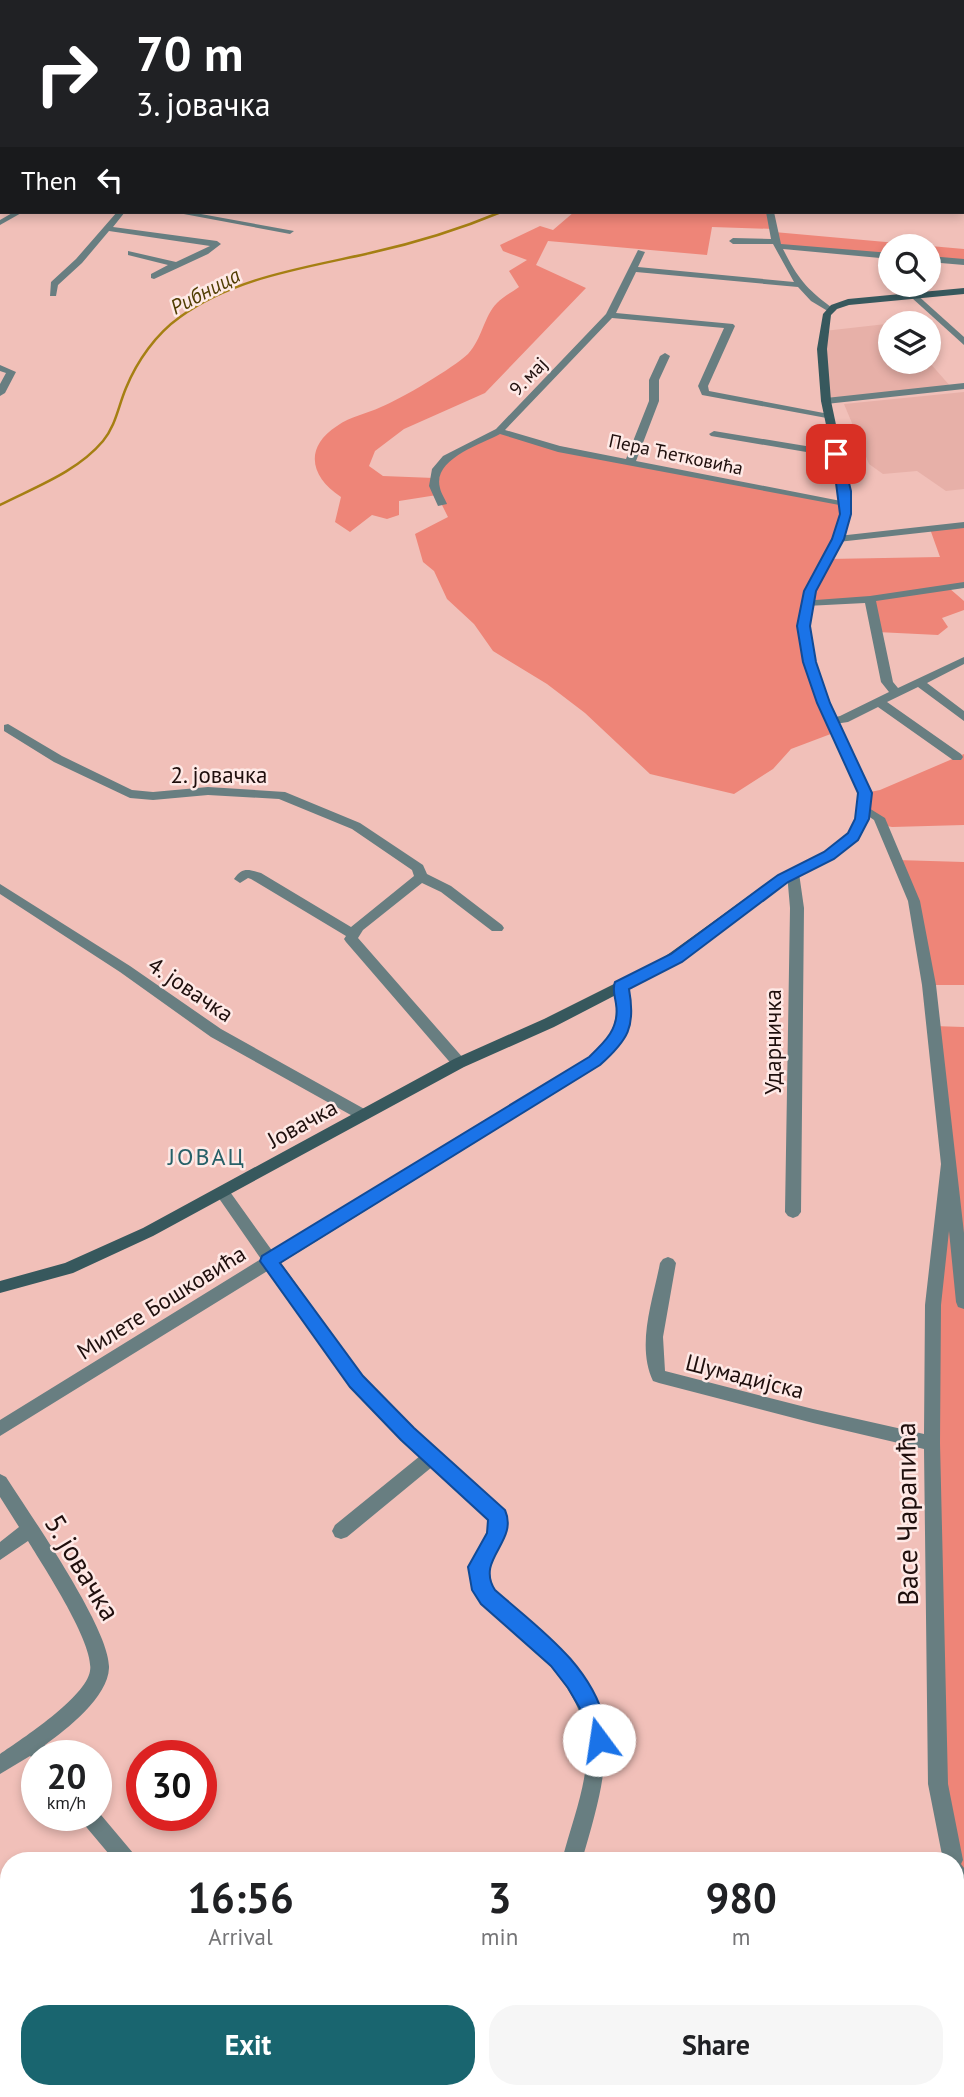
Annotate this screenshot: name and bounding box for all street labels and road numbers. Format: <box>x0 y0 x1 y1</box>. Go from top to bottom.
street label: 9. мај <box>504 352 552 400</box>
street label: Пера Ћетковића <box>607 428 745 480</box>
street label: 2. јовачка <box>171 760 267 789</box>
street label: 4. јовачка <box>143 950 239 1028</box>
street label: Ударничка <box>758 989 787 1095</box>
street label: Јовачка <box>261 1092 342 1154</box>
street label: Милете Бошковића <box>71 1238 251 1366</box>
street label: Шумадијска <box>683 1347 807 1405</box>
street label: Васе Чарапића <box>886 1422 926 1606</box>
street label: 5. јовачка <box>37 1507 129 1627</box>

